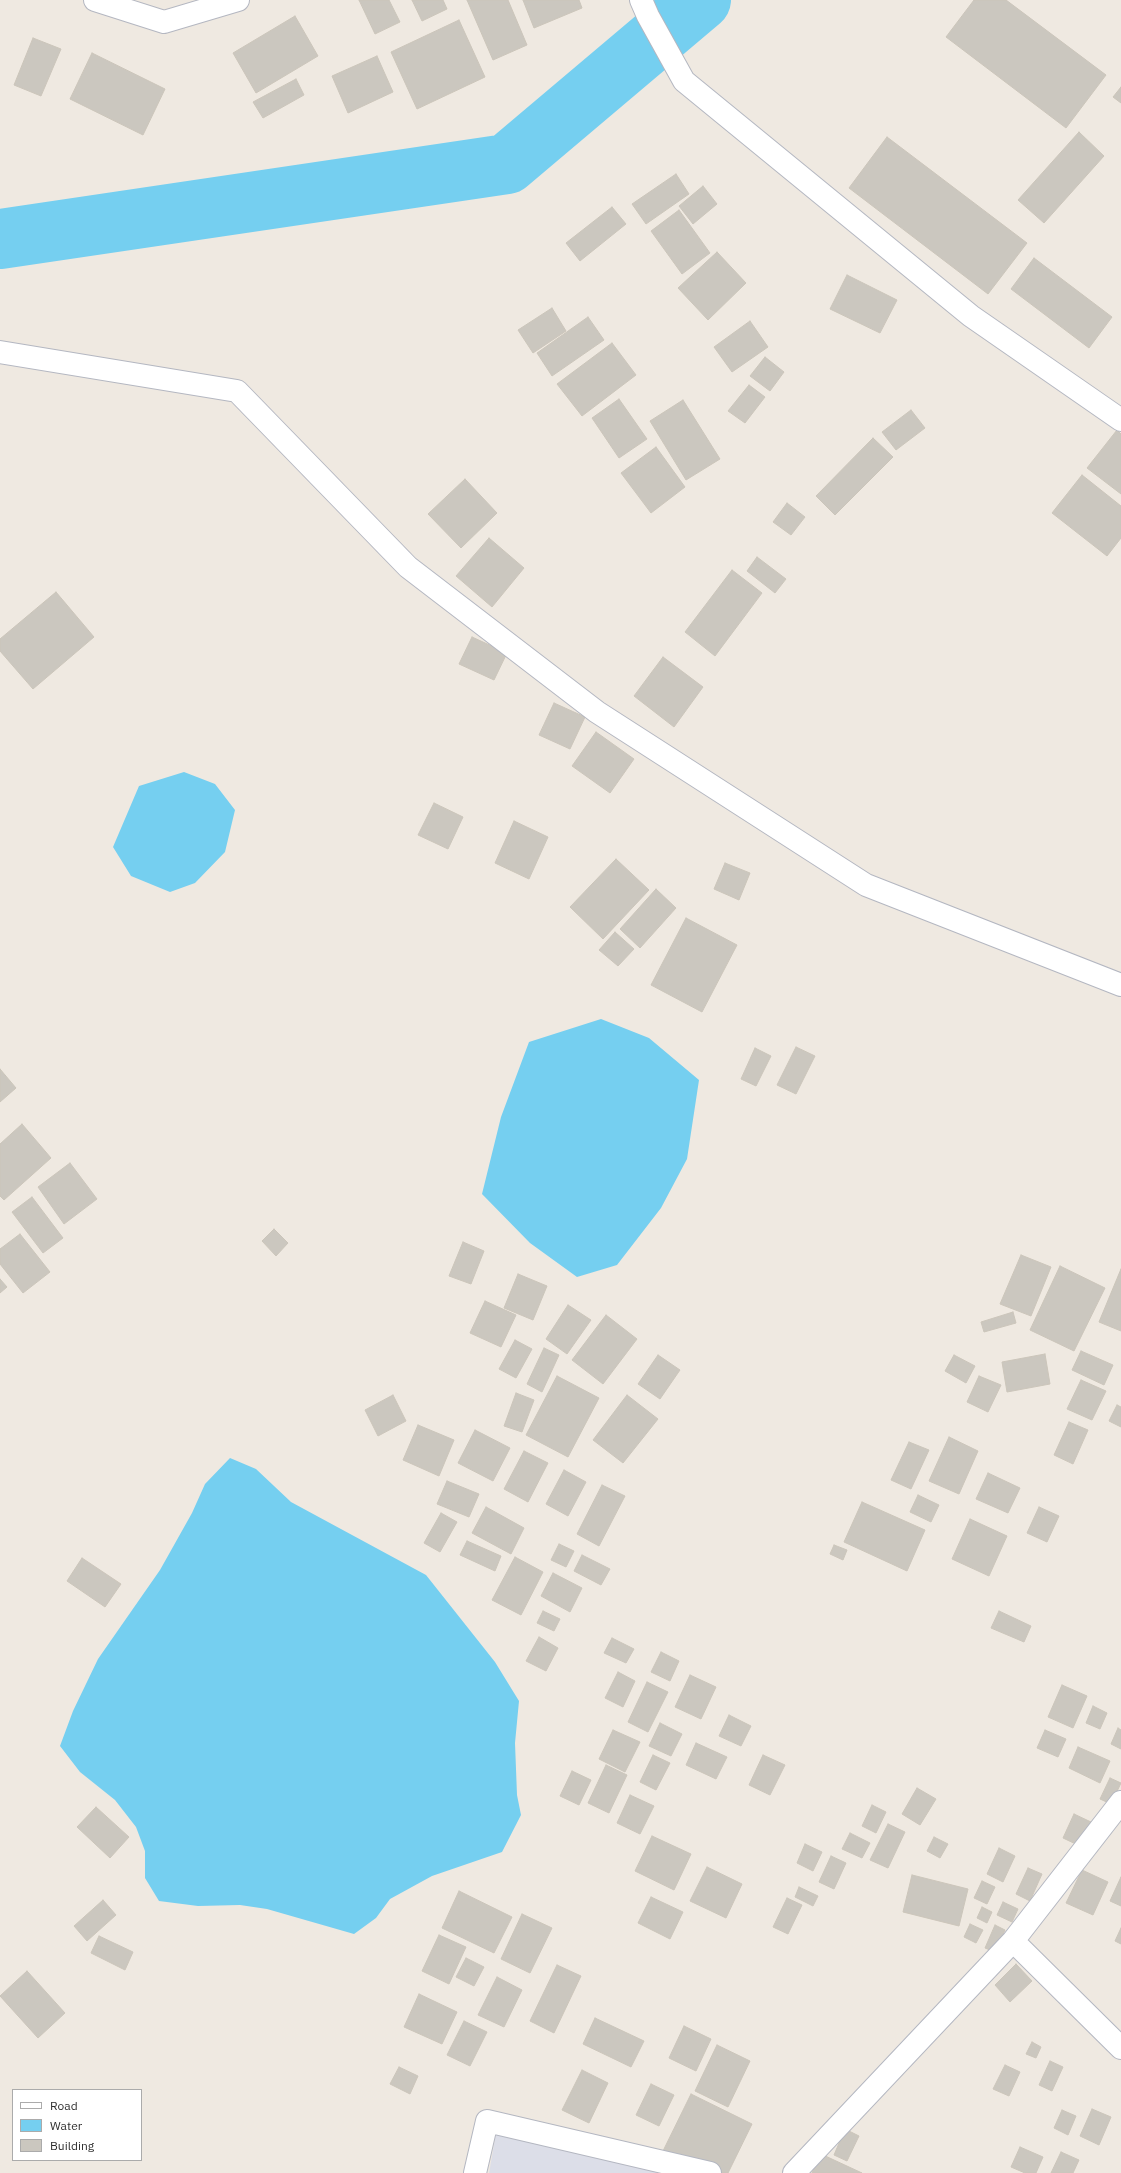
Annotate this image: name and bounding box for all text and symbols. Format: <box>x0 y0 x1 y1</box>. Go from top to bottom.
legend <box>12 2089 142 2161</box>
text: Road <box>50 2098 78 2113</box>
text: Water <box>50 2118 82 2133</box>
text: Building <box>50 2138 94 2153</box>

